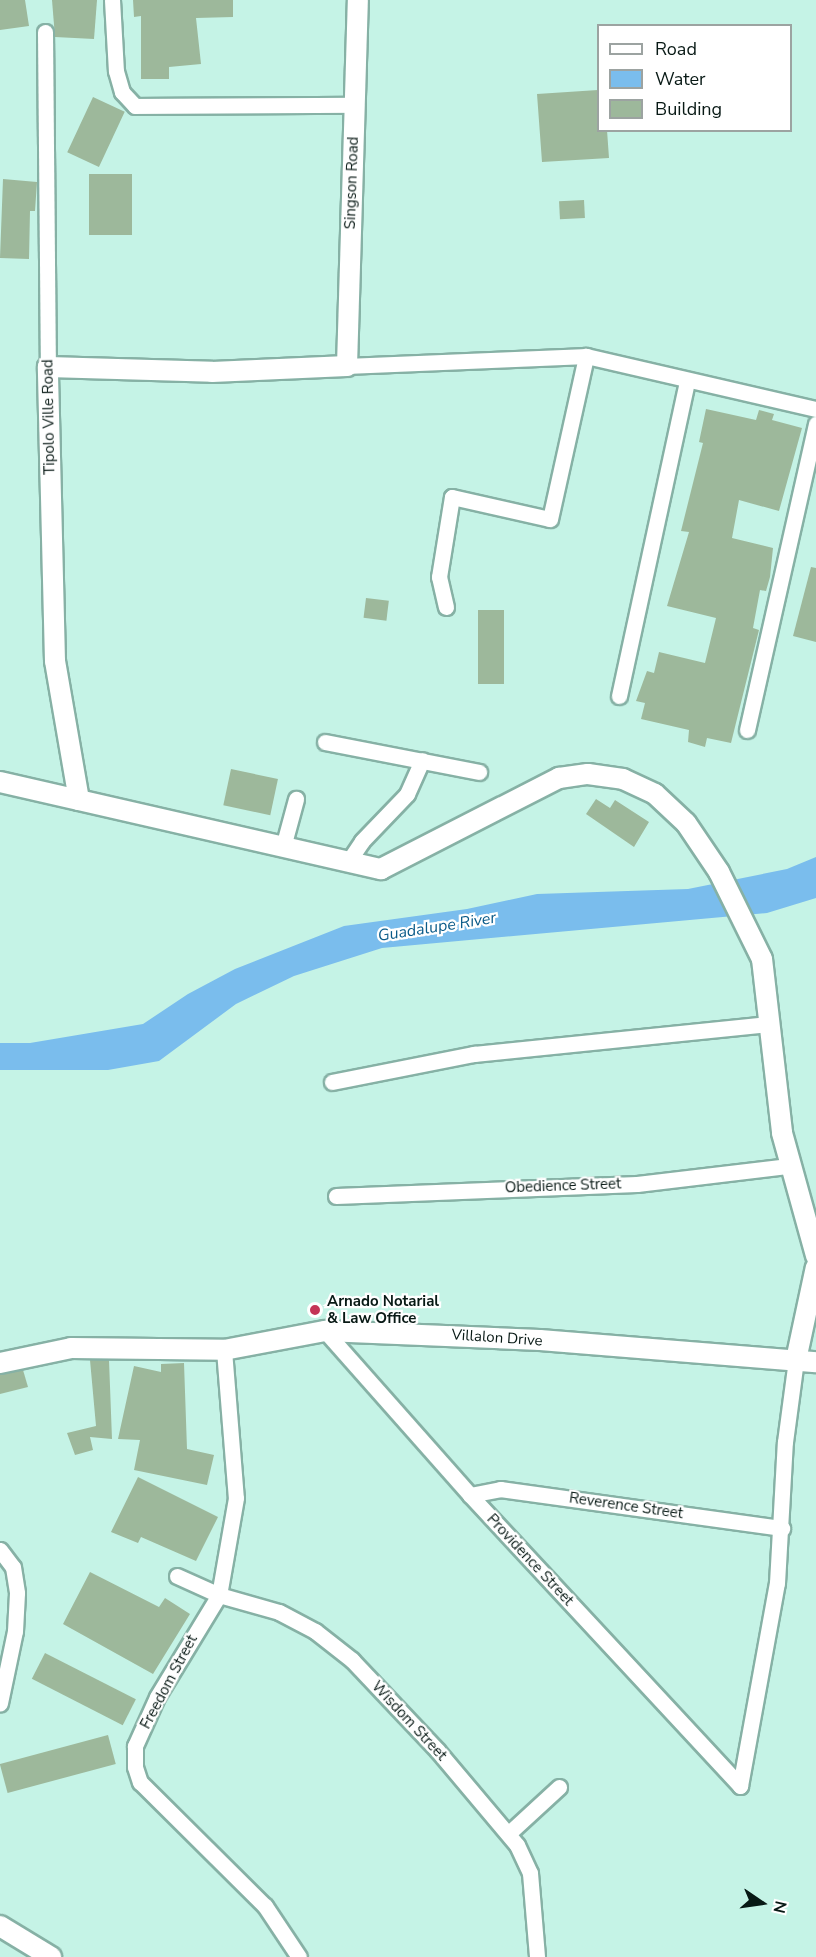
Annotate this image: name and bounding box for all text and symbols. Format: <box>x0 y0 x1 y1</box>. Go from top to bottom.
legend <box>597 24 792 132</box>
text: Road <box>655 37 697 61</box>
text: Water <box>655 67 706 91</box>
text: Building <box>655 97 722 121</box>
street label: Singson Road <box>341 136 363 230</box>
street label: Tipolo Ville Road <box>39 359 59 475</box>
water label: Guadalupe River <box>377 908 497 946</box>
street label: Obedience Street <box>504 1175 622 1197</box>
place label: Arnado Notarial & Law Office <box>327 1292 439 1327</box>
marker: Arnado Notarial & Law Office <box>308 1303 322 1317</box>
street label: Villalon Drive <box>451 1326 543 1350</box>
street label: Reverence Street <box>568 1489 684 1523</box>
street label: Providence Street <box>483 1510 577 1610</box>
street label: Freedom Street <box>137 1632 201 1732</box>
street label: Wisdom Street <box>368 1678 450 1764</box>
north arrow <box>732 1873 792 1933</box>
text: N <box>767 1899 792 1915</box>

